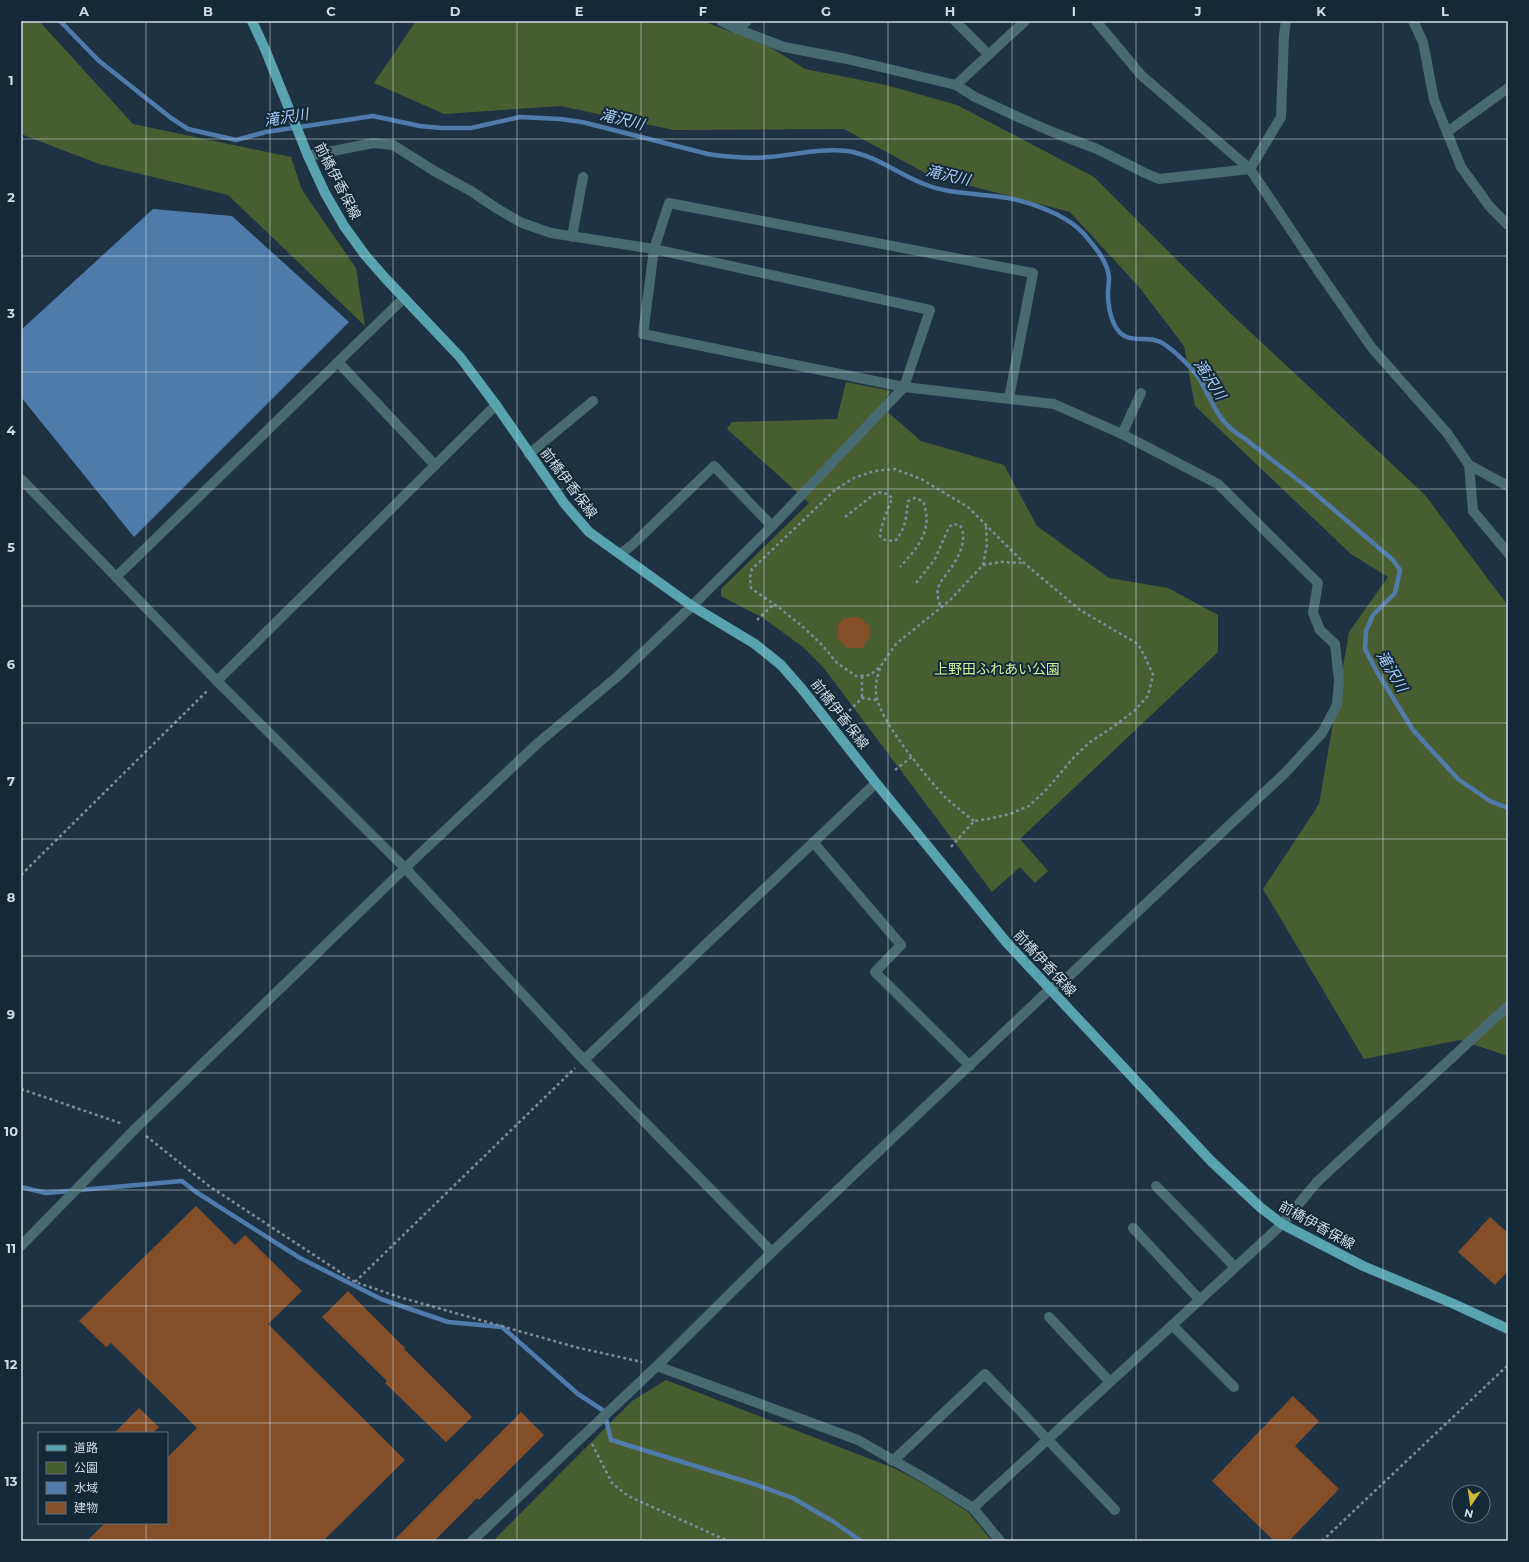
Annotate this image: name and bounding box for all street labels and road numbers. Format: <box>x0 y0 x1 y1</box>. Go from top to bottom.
street label: 前橋伊香保線 <box>311 139 365 223</box>
street label: 前橋伊香保線 <box>537 444 601 522</box>
street label: 前橋伊香保線 <box>807 675 873 753</box>
street label: 前橋伊香保線 <box>1010 926 1080 1000</box>
street label: 前橋伊香保線 <box>1276 1197 1358 1253</box>

